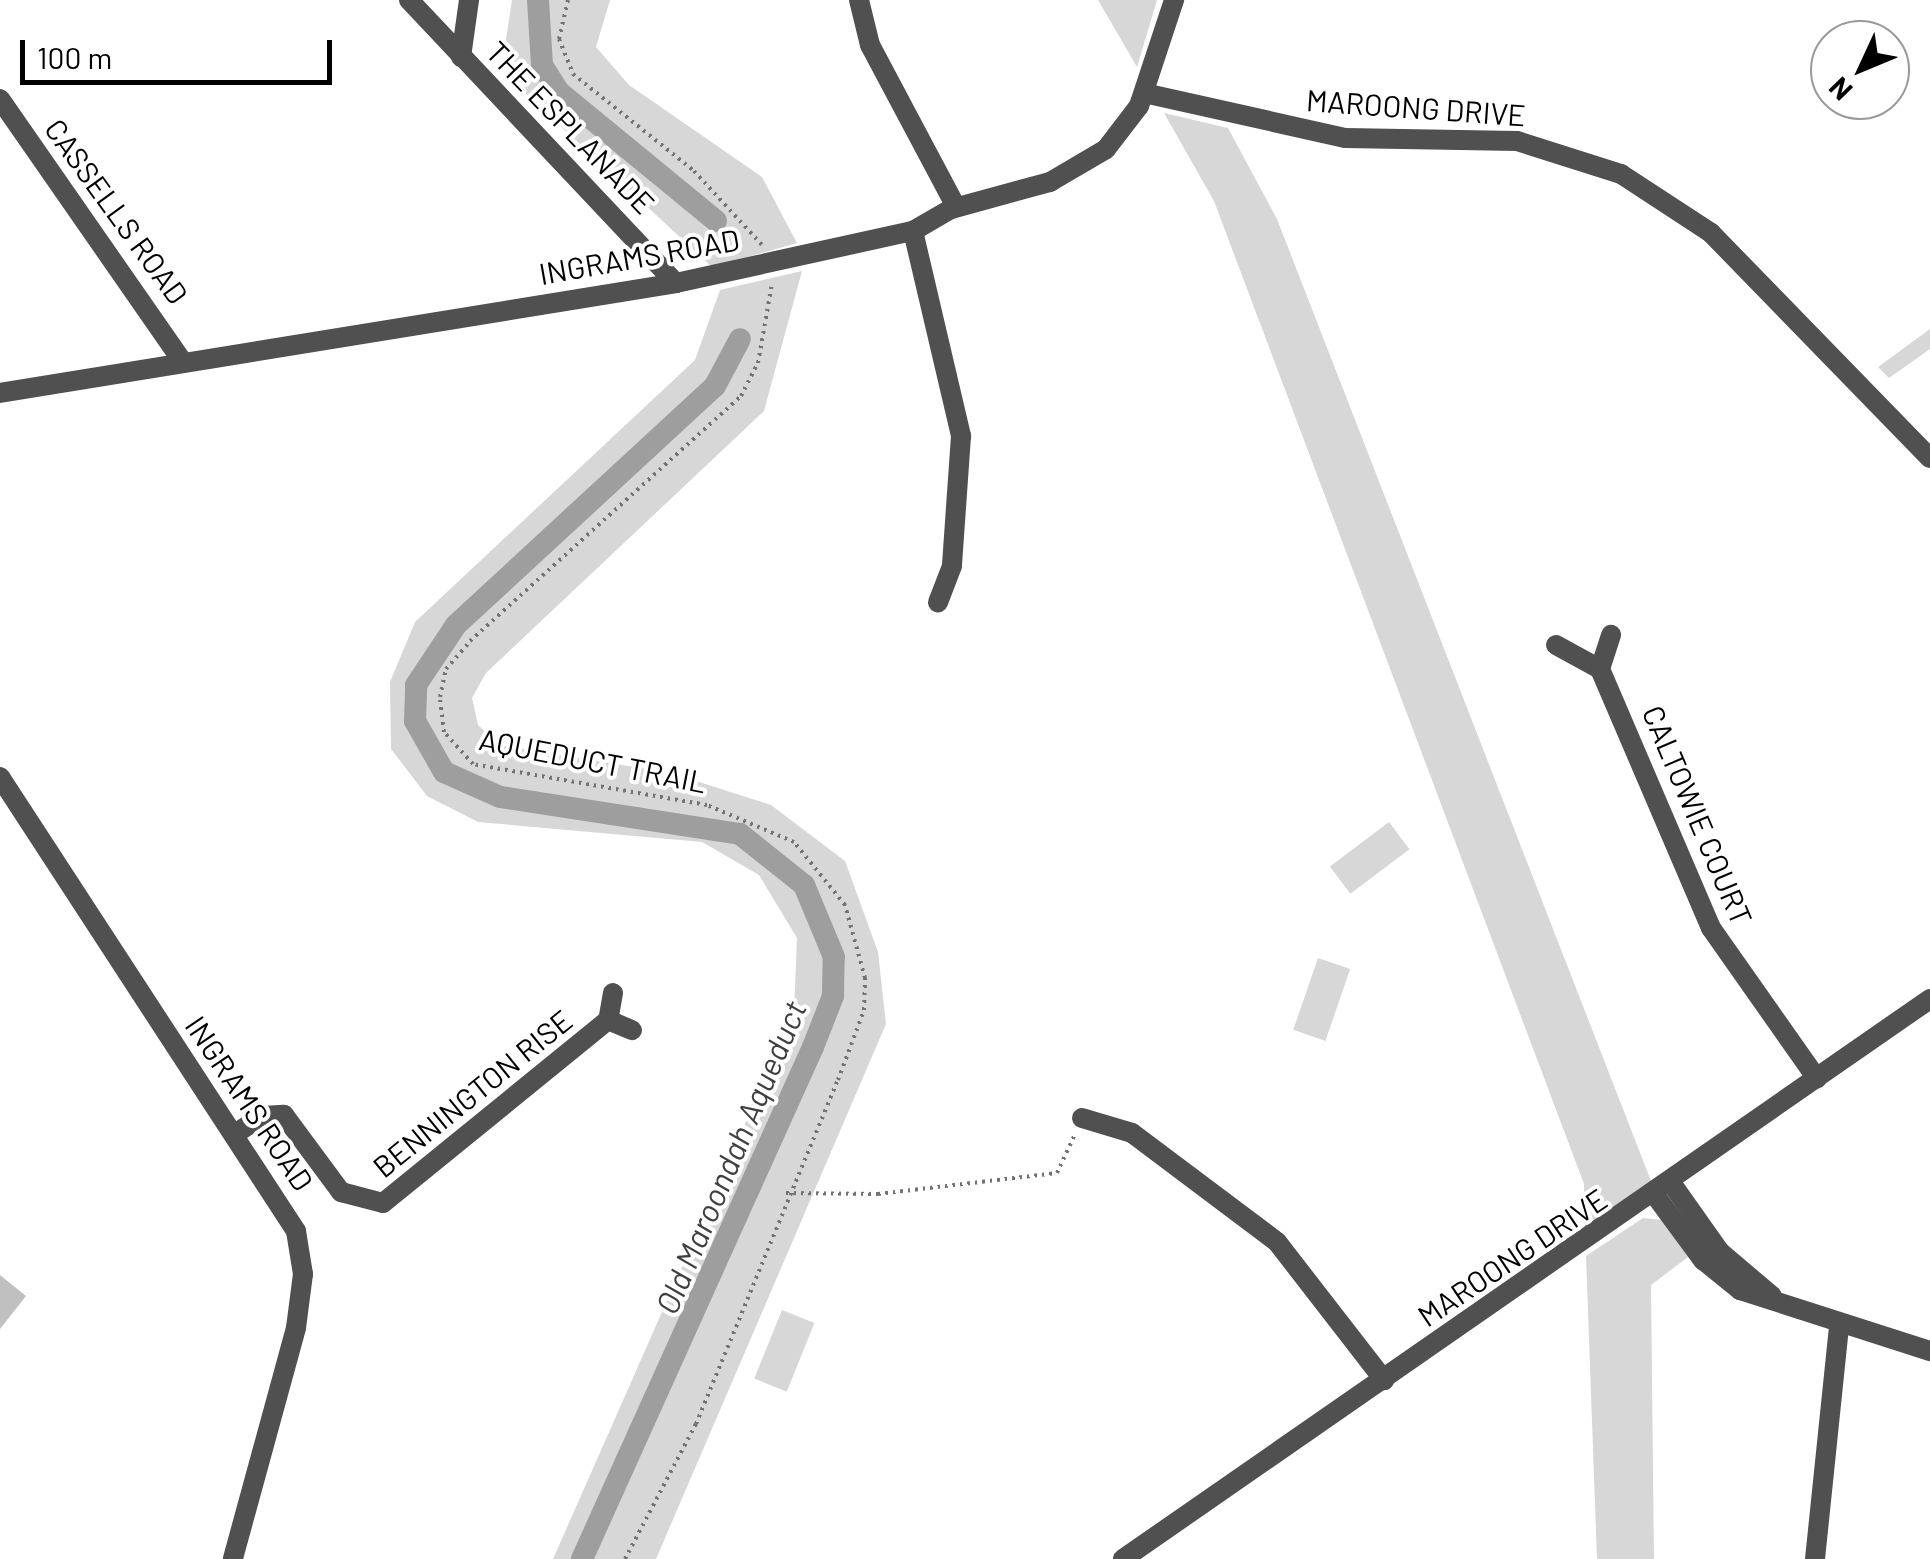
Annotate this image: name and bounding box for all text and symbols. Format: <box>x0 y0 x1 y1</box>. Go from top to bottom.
scale bar <box>25 20 338 82</box>
north arrow <box>1810 20 1910 120</box>
street label: THE ESPLANADE <box>480 33 662 221</box>
text: 100 m <box>37 39 112 75</box>
text: N <box>1821 71 1859 108</box>
street label: MAROONG DRIVE <box>1305 81 1527 133</box>
street label: CASSELLS ROAD <box>38 111 196 311</box>
street label: INGRAMS ROAD <box>536 221 742 291</box>
street label: CALTOWIE COURT <box>1636 700 1760 930</box>
street label: AQUEDUCT TRAIL <box>476 720 710 800</box>
water label: Old Maroondah Aqueduct <box>647 995 813 1319</box>
street label: BENNINGTON RISE <box>365 1002 579 1184</box>
street label: INGRAMS ROAD <box>178 1009 322 1197</box>
street label: MAROONG DRIVE <box>1411 1181 1613 1333</box>

